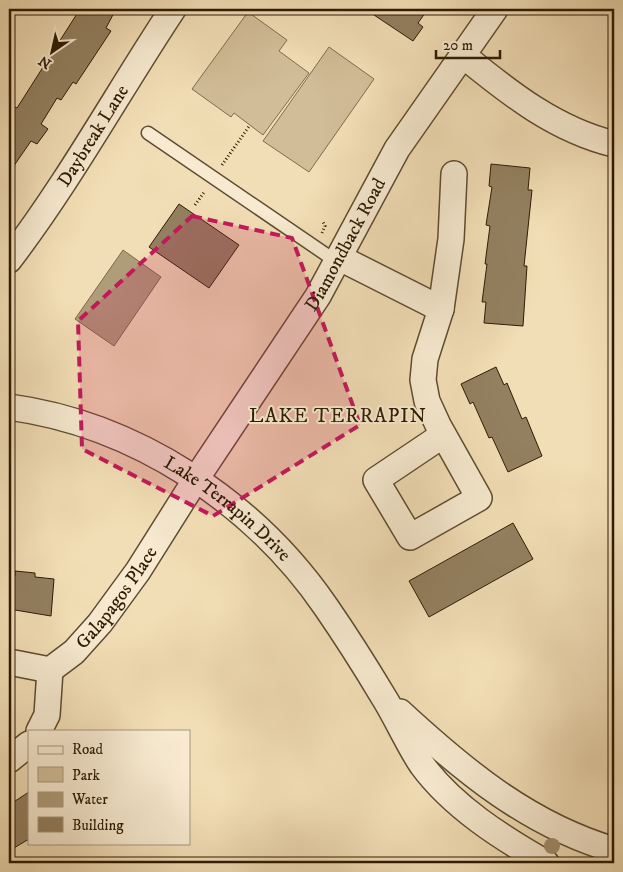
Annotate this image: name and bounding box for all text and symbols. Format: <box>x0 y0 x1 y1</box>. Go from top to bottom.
north arrow <box>28 28 78 78</box>
scale bar <box>436 28 499 60</box>
text: 20 m <box>443 36 473 55</box>
text: N <box>35 51 55 73</box>
street label: Daybreak Lane <box>52 80 134 191</box>
street label: Diamondback Road <box>300 174 391 316</box>
district label: LAKE TERRAPIN <box>249 404 427 429</box>
street label: Lake Terrapin Drive <box>160 451 296 566</box>
street label: Galapagos Place <box>71 542 162 654</box>
legend <box>28 730 190 844</box>
text: Road <box>72 740 104 759</box>
text: Park <box>72 766 101 785</box>
text: Water <box>71 790 108 809</box>
text: Building <box>72 816 124 835</box>

